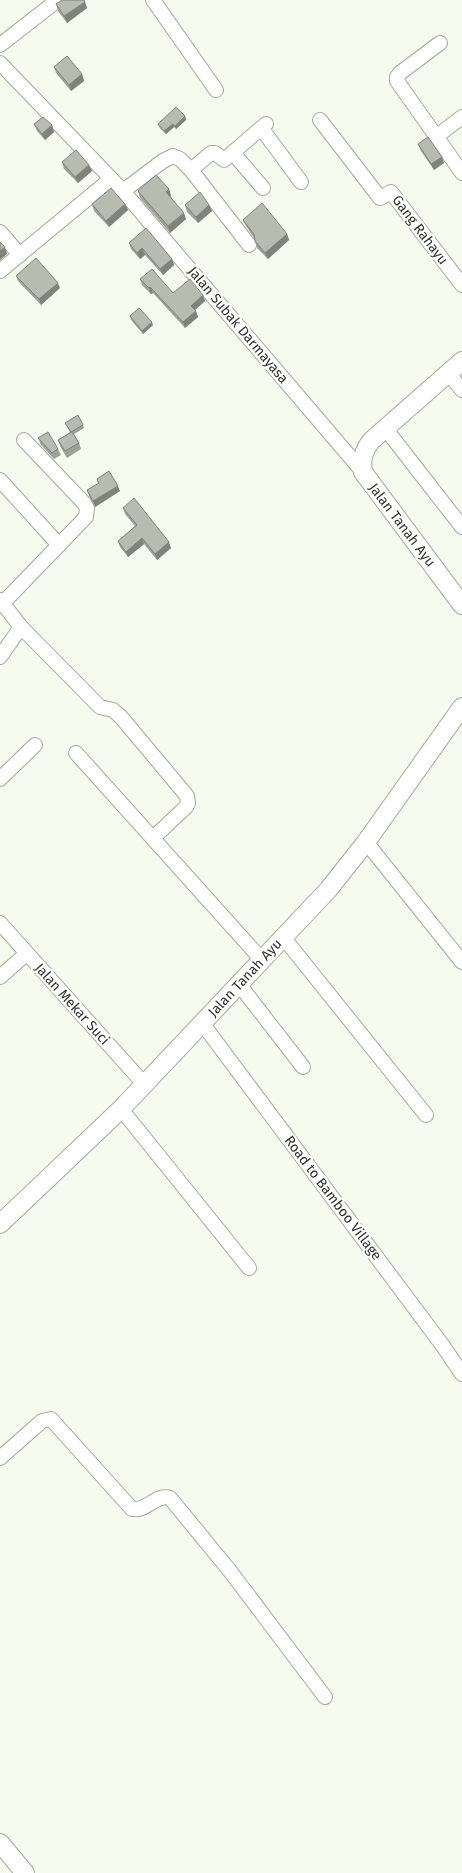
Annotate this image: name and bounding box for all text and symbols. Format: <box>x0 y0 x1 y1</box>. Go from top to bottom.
street label: Gang Rahayu <box>388 192 452 268</box>
street label: Jalan Subak Darmayasa <box>184 263 292 387</box>
street label: Jalan Tanah Ayu <box>365 480 439 570</box>
street label: Jalan Tanah Ayu <box>205 936 285 1020</box>
street label: Jalan Mekar Suci <box>31 960 113 1048</box>
street label: Road to Bamboo Village <box>281 1132 385 1264</box>

